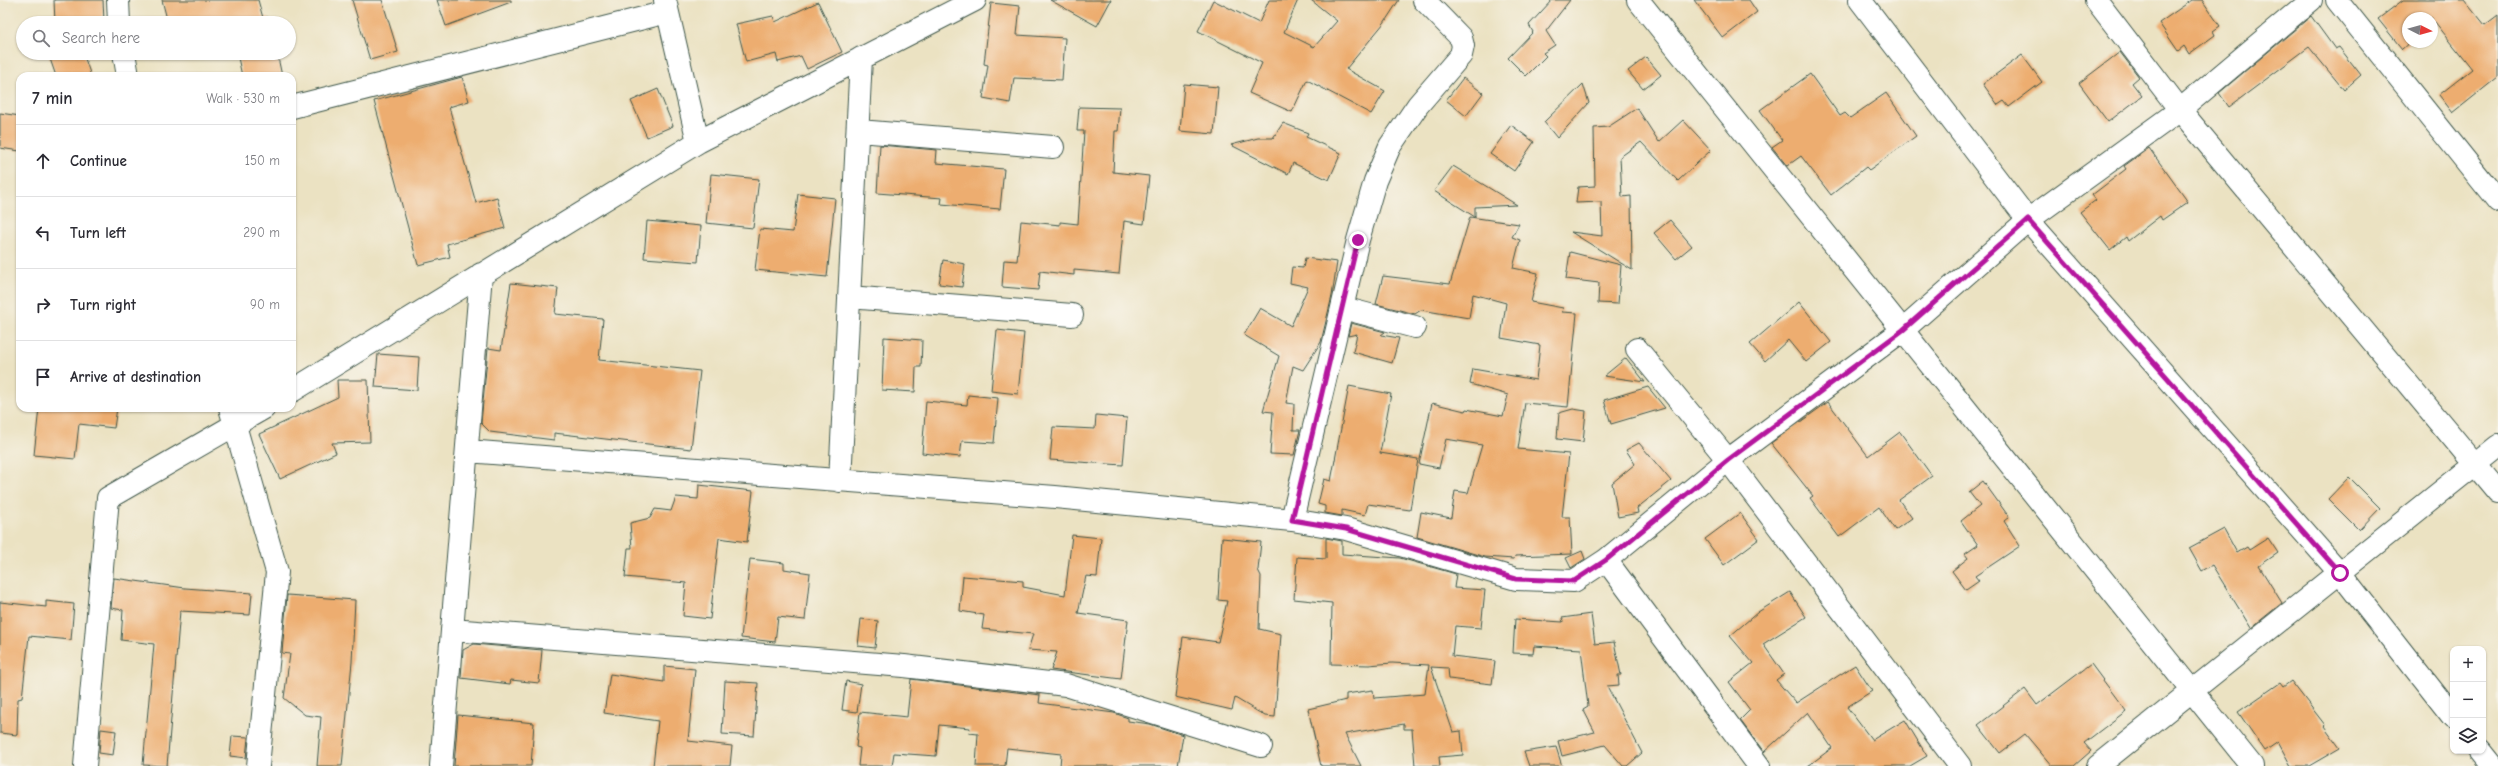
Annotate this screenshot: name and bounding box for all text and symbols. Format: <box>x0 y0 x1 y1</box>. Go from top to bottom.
north arrow <box>2402 12 2438 48</box>
search box <box>16 16 296 60</box>
icon: search <box>30 27 52 49</box>
text: Search here <box>62 29 140 47</box>
text: 7 min <box>32 89 73 108</box>
text: Walk · 530 m <box>206 91 280 106</box>
icon: ahead <box>32 150 54 172</box>
text: Continue <box>70 152 127 170</box>
text: 150 m <box>245 153 280 168</box>
icon: left <box>32 222 54 244</box>
text: Turn left <box>70 224 126 242</box>
text: 290 m <box>243 225 280 240</box>
route end <box>1349 231 1367 249</box>
icon: right <box>32 294 54 316</box>
text: Turn right <box>70 296 136 314</box>
text: 90 m <box>250 297 280 312</box>
icon: arrive <box>32 366 54 388</box>
text: Arrive at destination <box>70 368 201 386</box>
route start <box>2331 564 2349 582</box>
map controls <box>2450 646 2486 754</box>
button: + <box>2450 646 2486 682</box>
button: − <box>2450 682 2486 718</box>
button: layers <box>2450 718 2486 754</box>

